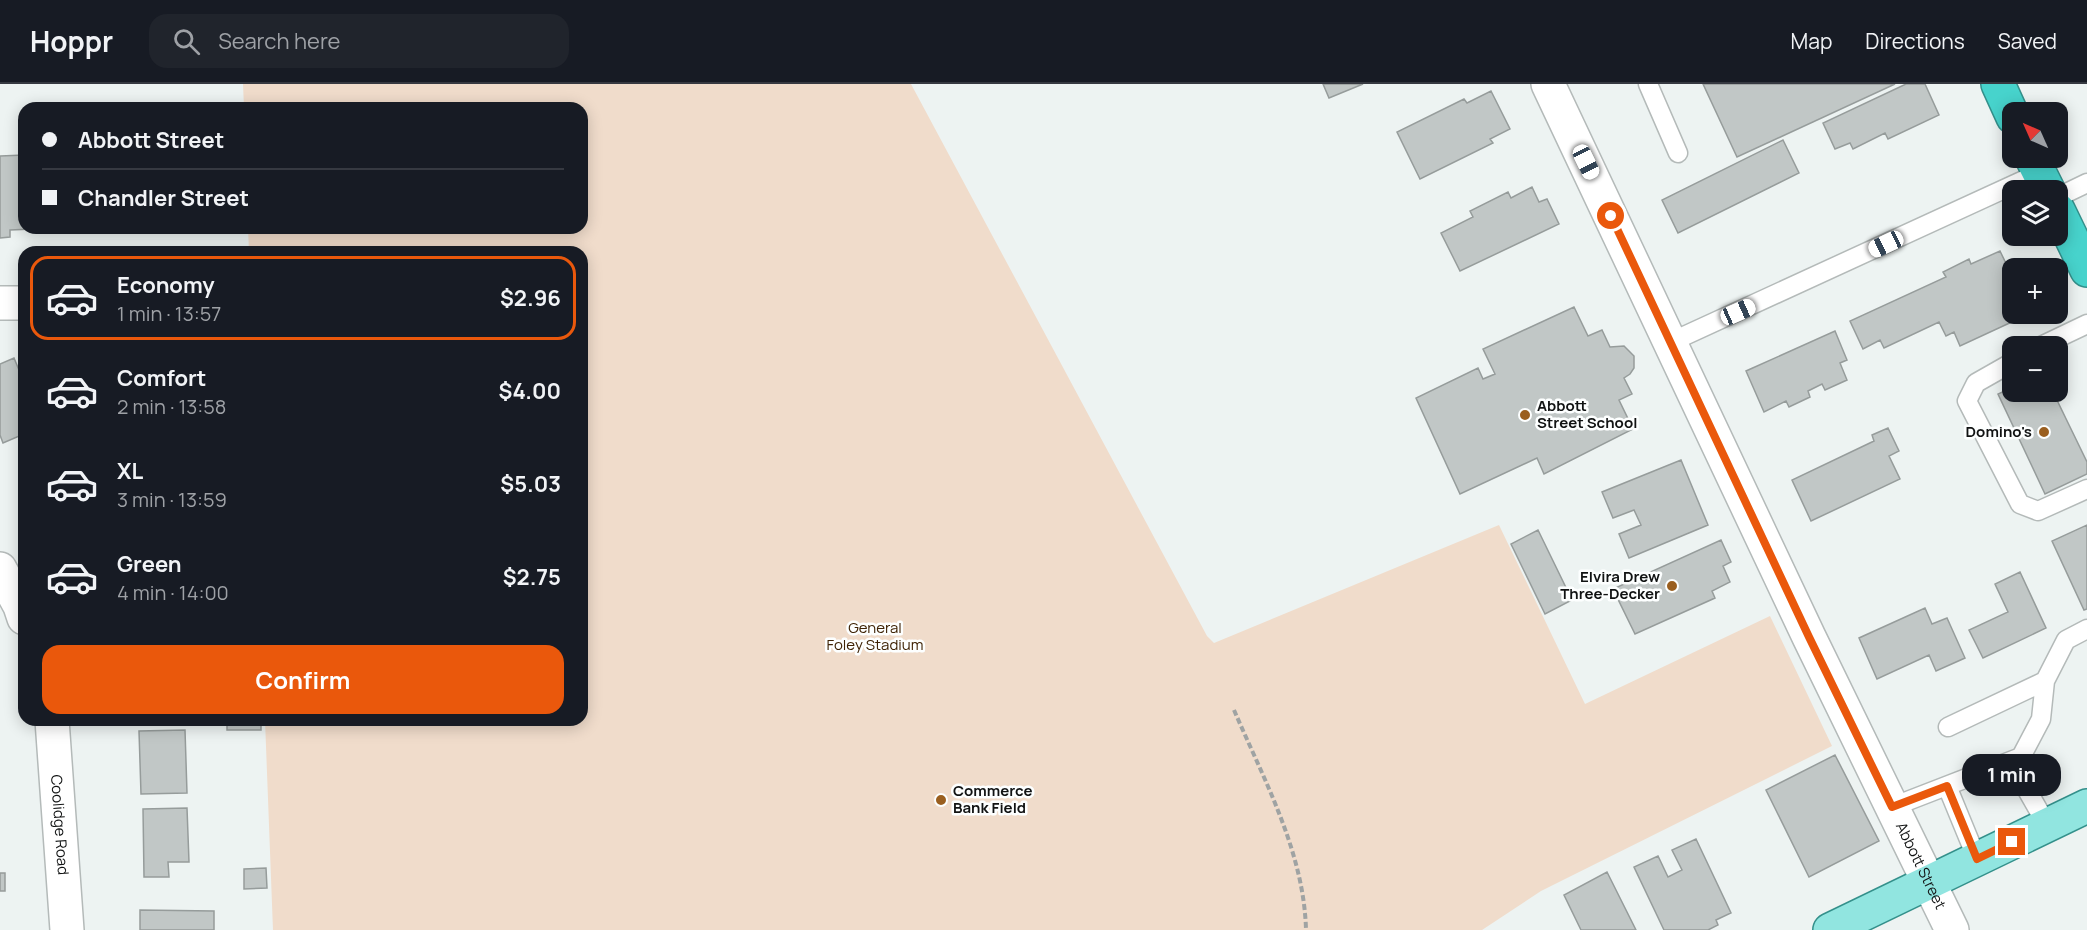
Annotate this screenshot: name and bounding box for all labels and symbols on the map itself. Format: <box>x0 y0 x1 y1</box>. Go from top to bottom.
north arrow <box>2002 102 2068 168</box>
car <box>1570 142 1602 182</box>
route start <box>1597 202 1624 229</box>
car <box>1866 228 1906 260</box>
car <box>1718 296 1758 328</box>
place label: Abbott Street School <box>1537 395 1637 433</box>
marker: Abbott Street School <box>1518 408 1532 422</box>
place label: Domino's <box>1966 421 2032 442</box>
marker: Domino's <box>2037 425 2051 439</box>
place label: Elvira Drew Three-Decker <box>1560 566 1660 604</box>
marker: Elvira Drew Three-Decker <box>1665 579 1679 593</box>
park label: General Foley Stadium <box>827 617 923 655</box>
callout: 1 min <box>1962 755 2062 797</box>
street label: Coolidge Road <box>46 774 74 876</box>
place label: Commerce Bank Field <box>953 780 1033 818</box>
marker: Commerce Bank Field <box>934 793 948 807</box>
street label: Abbott Street <box>1891 818 1951 913</box>
route end <box>1998 828 2025 855</box>

